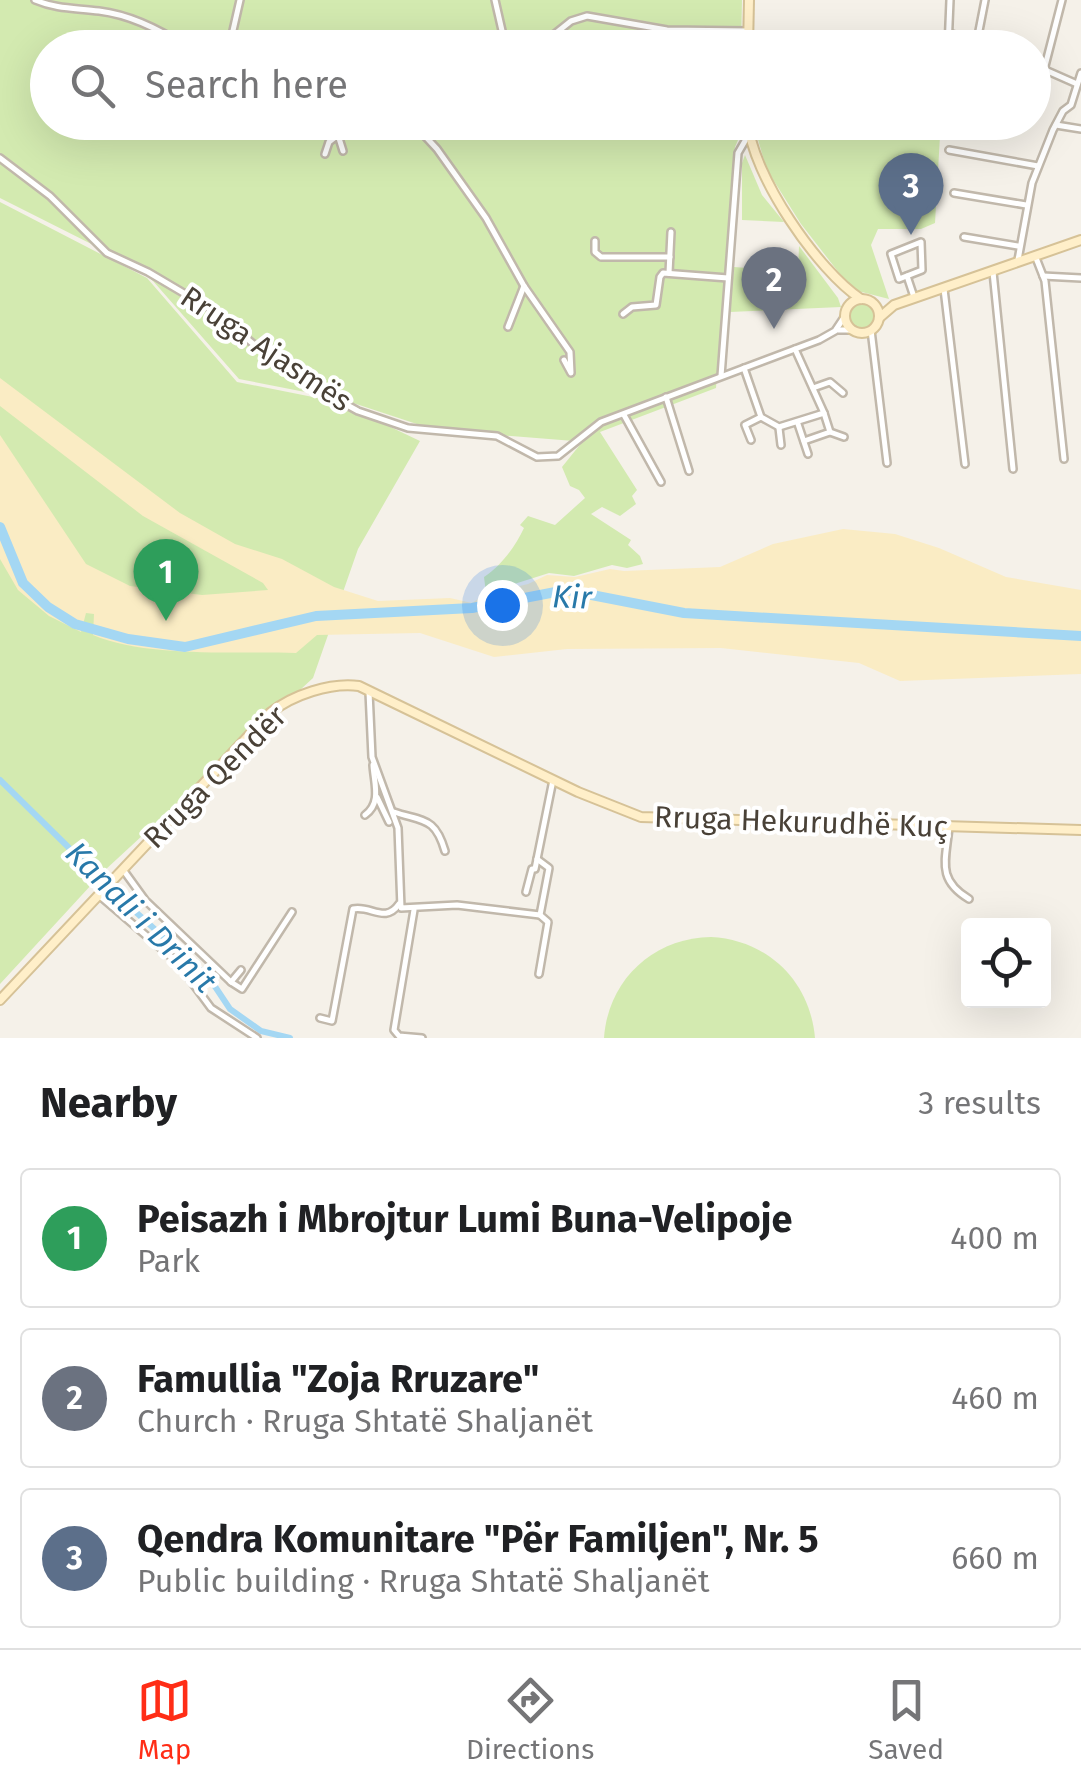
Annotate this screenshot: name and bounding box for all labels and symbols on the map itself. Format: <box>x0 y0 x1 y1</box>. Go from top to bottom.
pin: 3 <box>878 152 944 235</box>
pin: 2 <box>742 246 806 329</box>
street label: Rruga Ajasmës <box>174 279 358 419</box>
pin: 1 <box>134 538 198 621</box>
water label: Kir <box>551 577 594 617</box>
your location <box>477 580 528 631</box>
street label: Rruga Qendër <box>136 698 294 856</box>
street label: Rruga Hekurudhë Kuç <box>654 799 948 845</box>
water label: Kanali i Drinit <box>58 834 225 1001</box>

